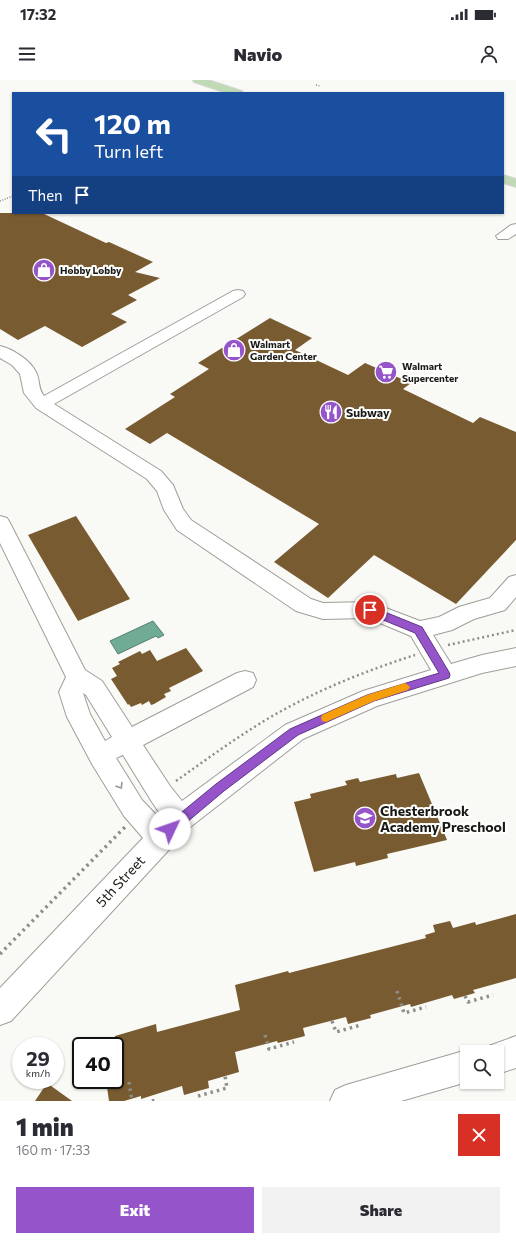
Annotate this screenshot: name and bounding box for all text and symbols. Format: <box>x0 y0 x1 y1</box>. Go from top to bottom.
text: 17:32 <box>20 5 56 23</box>
icon: menu <box>16 43 38 65</box>
text: Navio <box>234 43 282 65</box>
icon: person <box>478 43 500 65</box>
text: 120 m <box>94 106 171 140</box>
icon: left <box>28 108 80 160</box>
text: Turn left <box>94 140 163 162</box>
icon: arrive <box>71 184 93 206</box>
text: Then <box>28 186 63 204</box>
shop icon: Hobby Lobby <box>31 257 57 283</box>
place label: Hobby Lobby <box>60 264 122 276</box>
shop icon: Walmart Garden Center <box>221 337 247 363</box>
place label: Walmart Garden Center <box>250 338 317 362</box>
supermarket icon: Walmart Supercenter <box>373 359 399 385</box>
place label: Walmart Supercenter <box>402 360 458 384</box>
restaurant icon: Subway <box>318 399 344 425</box>
place label: Subway <box>346 405 390 419</box>
pin <box>353 593 387 627</box>
icon: arrive <box>359 599 381 621</box>
one-way arrow <box>115 782 122 789</box>
place label: Chesterbrook Academy Preschool <box>380 802 506 835</box>
school or university icon: Chesterbrook Academy Preschool <box>352 805 378 831</box>
position arrow <box>149 808 191 850</box>
street label: 5th Street <box>92 852 148 910</box>
speed limit sign: 40 <box>72 1037 124 1089</box>
map controls <box>460 1045 504 1089</box>
button: search <box>460 1045 504 1089</box>
text: 29 <box>26 1046 50 1070</box>
text: km/h <box>26 1067 50 1079</box>
text: 1 min <box>16 1112 74 1141</box>
button: close <box>458 1114 500 1156</box>
text: 160 m · 17:33 <box>16 1142 90 1158</box>
button: Exit <box>16 1187 254 1233</box>
button: Share <box>262 1187 500 1233</box>

